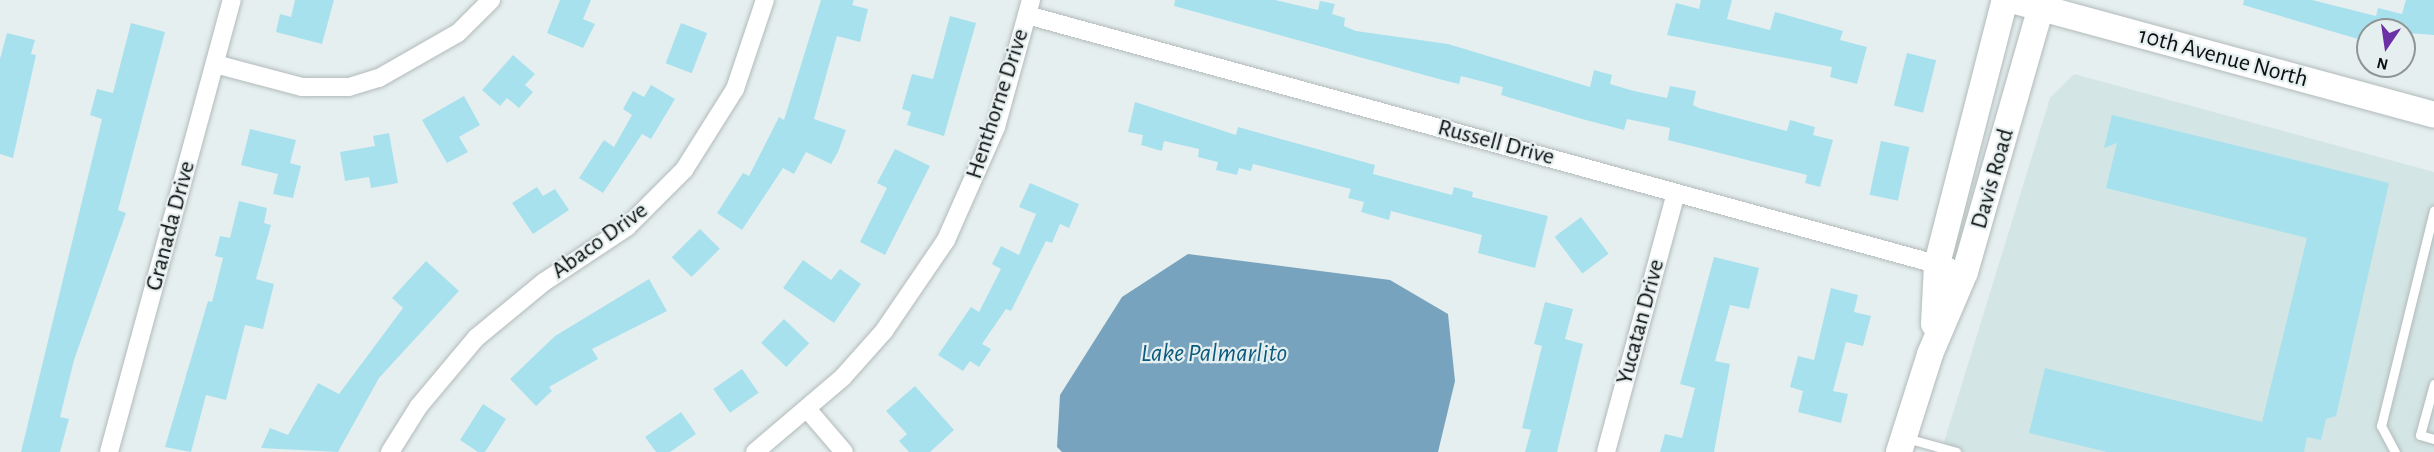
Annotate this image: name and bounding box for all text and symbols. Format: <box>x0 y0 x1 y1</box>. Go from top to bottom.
north arrow <box>2356 18 2416 78</box>
street label: 10th Avenue North <box>2135 22 2311 94</box>
street label: Henthorne Drive <box>960 25 1036 183</box>
text: N <box>2375 55 2390 73</box>
street label: Russell Drive <box>1434 114 1558 172</box>
street label: Davis Road <box>1965 126 2021 232</box>
street label: Granada Drive <box>140 158 202 294</box>
street label: Abaco Drive <box>546 196 654 286</box>
street label: Yucatan Drive <box>1610 256 1672 388</box>
water label: Lake Palmarlito <box>1141 338 1287 370</box>

